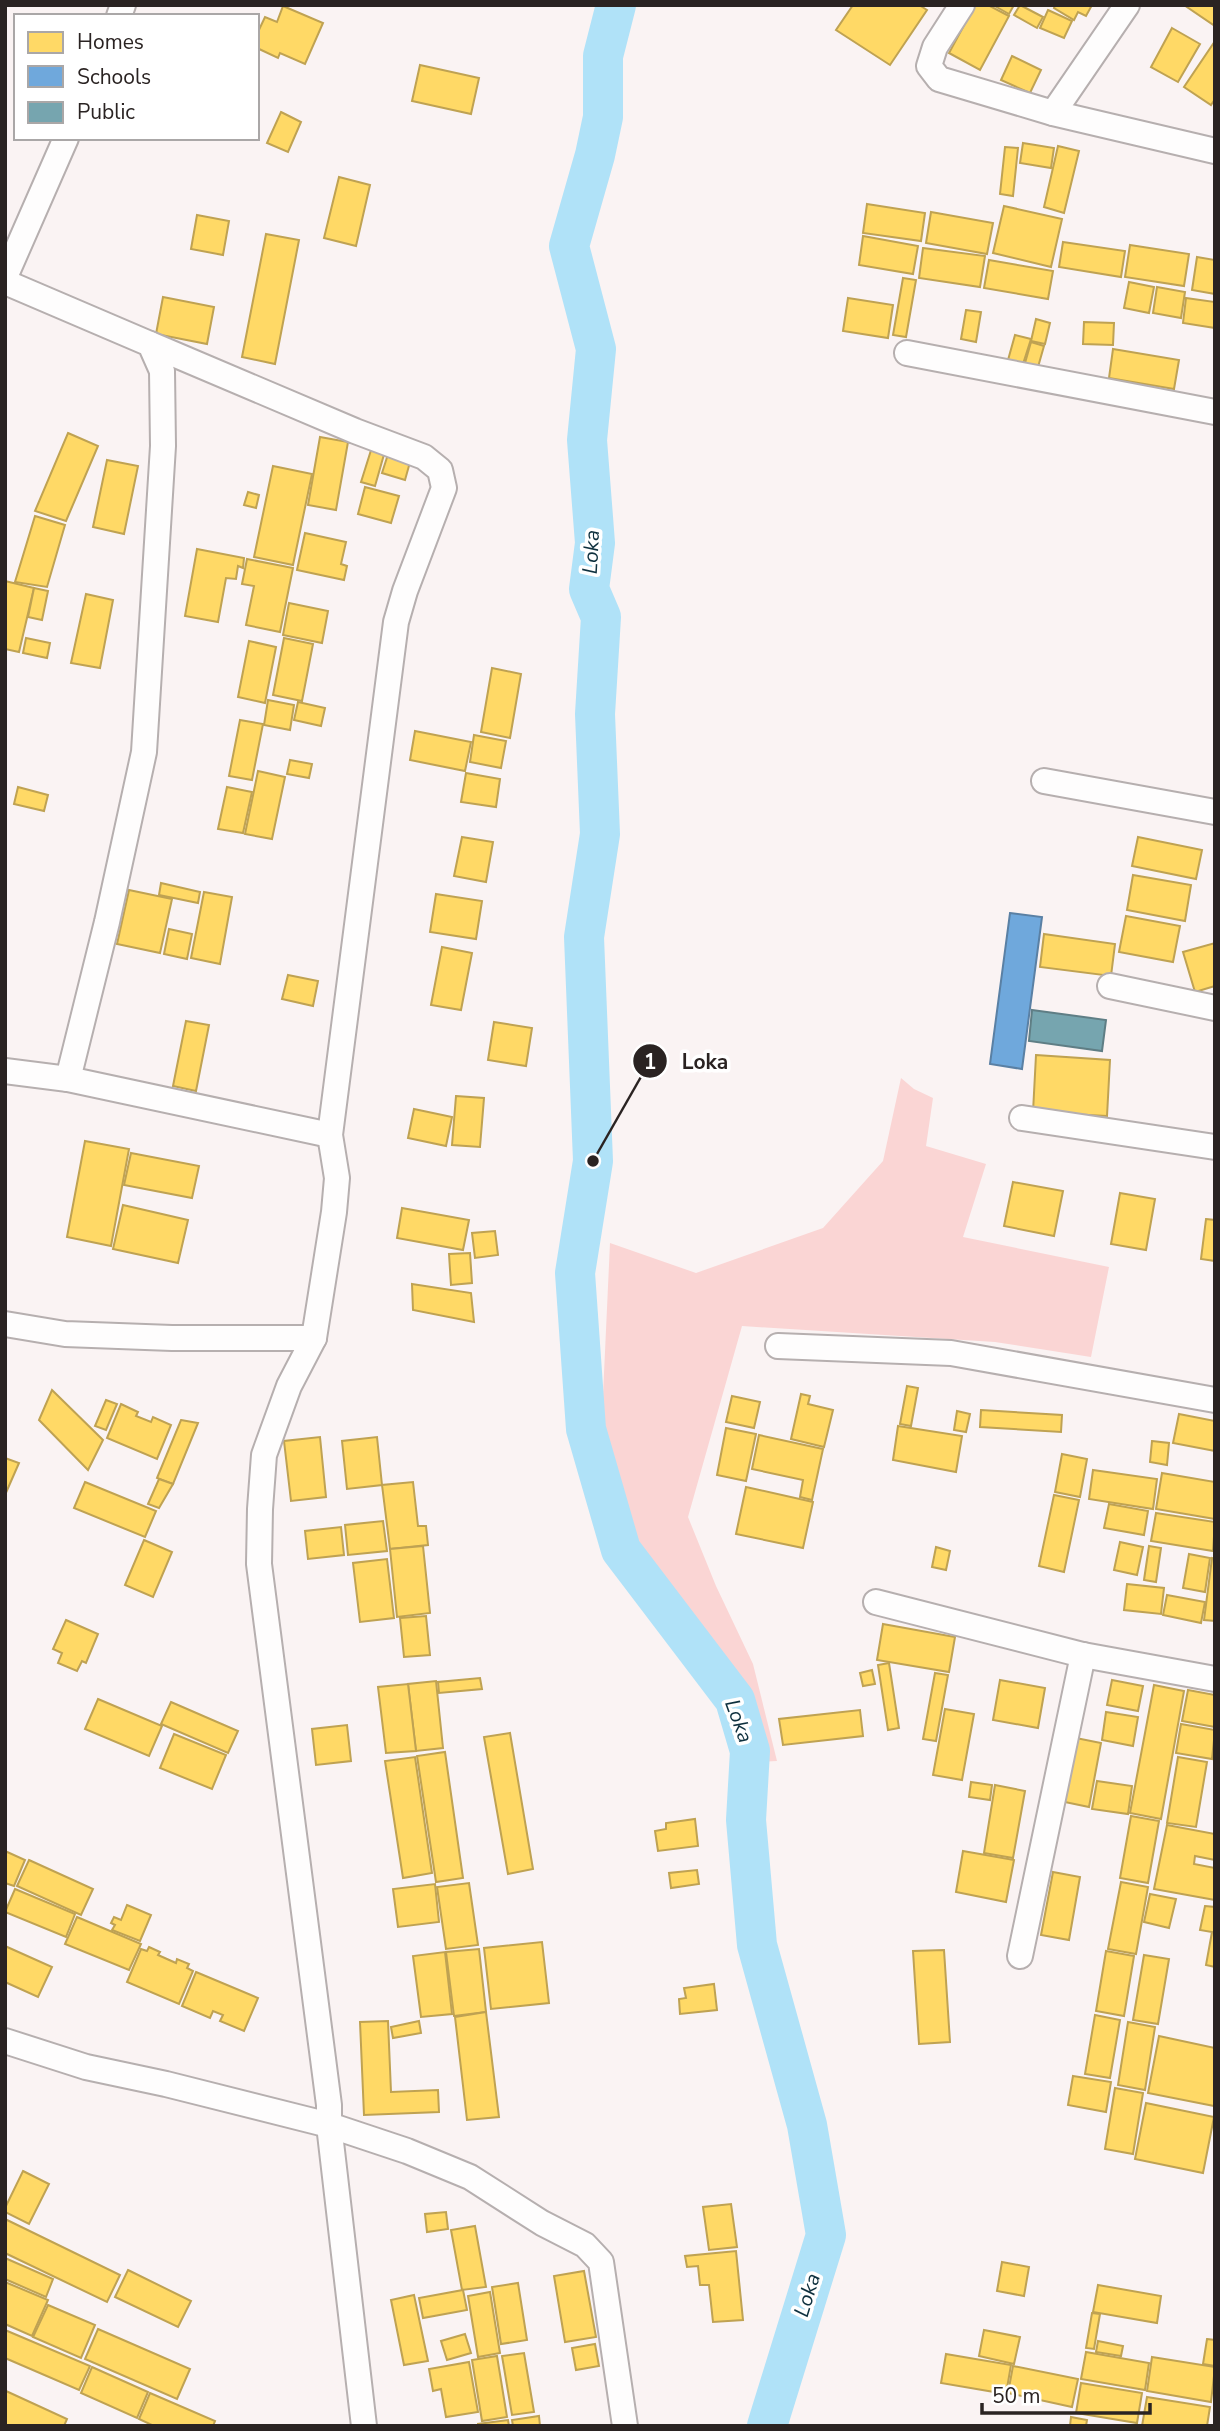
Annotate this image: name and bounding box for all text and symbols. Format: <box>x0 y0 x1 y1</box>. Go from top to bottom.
legend <box>14 14 259 140</box>
text: Homes <box>77 28 144 56</box>
text: Schools <box>77 63 151 91</box>
text: Public <box>77 98 135 126</box>
water label: Loka <box>576 529 606 575</box>
callout: Loka <box>633 1040 742 1082</box>
text: 1 <box>644 1048 656 1076</box>
text: Loka <box>682 1048 728 1076</box>
water label: Loka <box>718 1695 760 1747</box>
water label: Loka <box>787 2270 827 2320</box>
scale bar <box>982 2372 1150 2416</box>
text: 50 m <box>992 2382 1041 2410</box>

